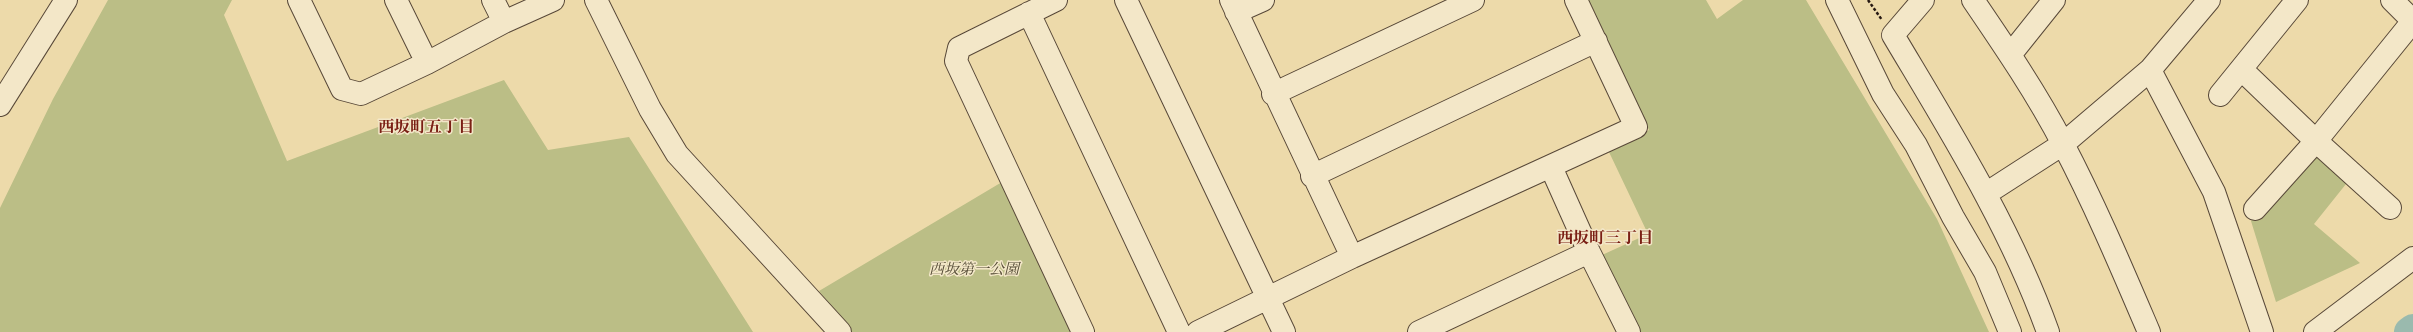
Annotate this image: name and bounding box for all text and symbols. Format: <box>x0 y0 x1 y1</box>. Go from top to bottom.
district label: 西坂町五丁目 <box>378 118 474 138</box>
district label: 西坂町三丁目 <box>1557 229 1653 249</box>
park label: 西坂第一公園 <box>929 261 1019 279</box>

